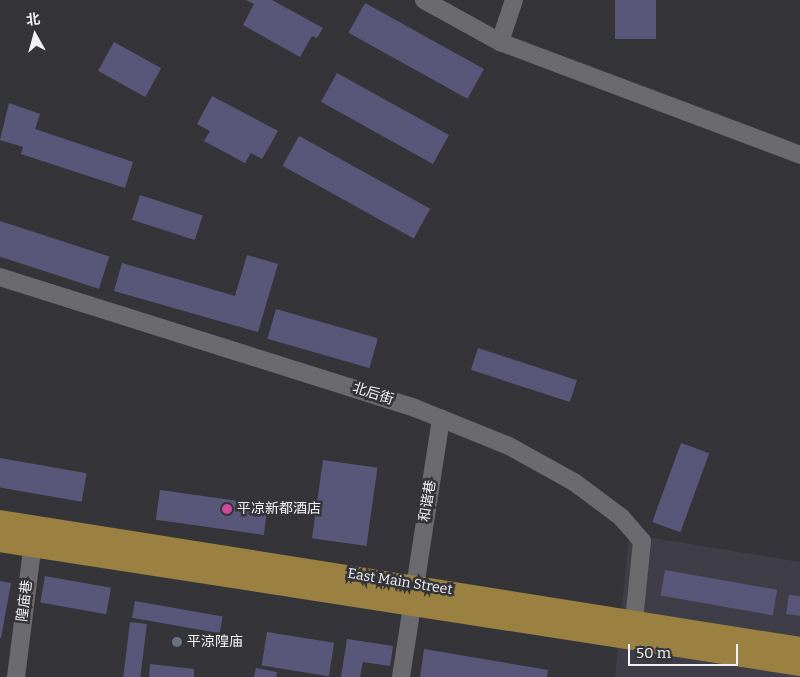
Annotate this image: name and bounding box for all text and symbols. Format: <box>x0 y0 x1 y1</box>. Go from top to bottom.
north arrow <box>10 10 60 60</box>
text: 北 <box>25 10 41 29</box>
street label: 北后街 <box>350 380 396 408</box>
street label: 和谐巷 <box>416 479 440 523</box>
place label: 平凉新都酒店 <box>237 501 321 517</box>
marker: 平凉新都酒店 <box>221 503 233 515</box>
street label: East Main Street <box>346 565 454 599</box>
street label: 隍庙巷 <box>14 579 36 623</box>
place label: 平涼隍庙 <box>187 634 243 650</box>
scale bar <box>630 634 740 666</box>
marker: 平涼隍庙 <box>171 636 183 648</box>
text: 50 m <box>636 644 671 662</box>

